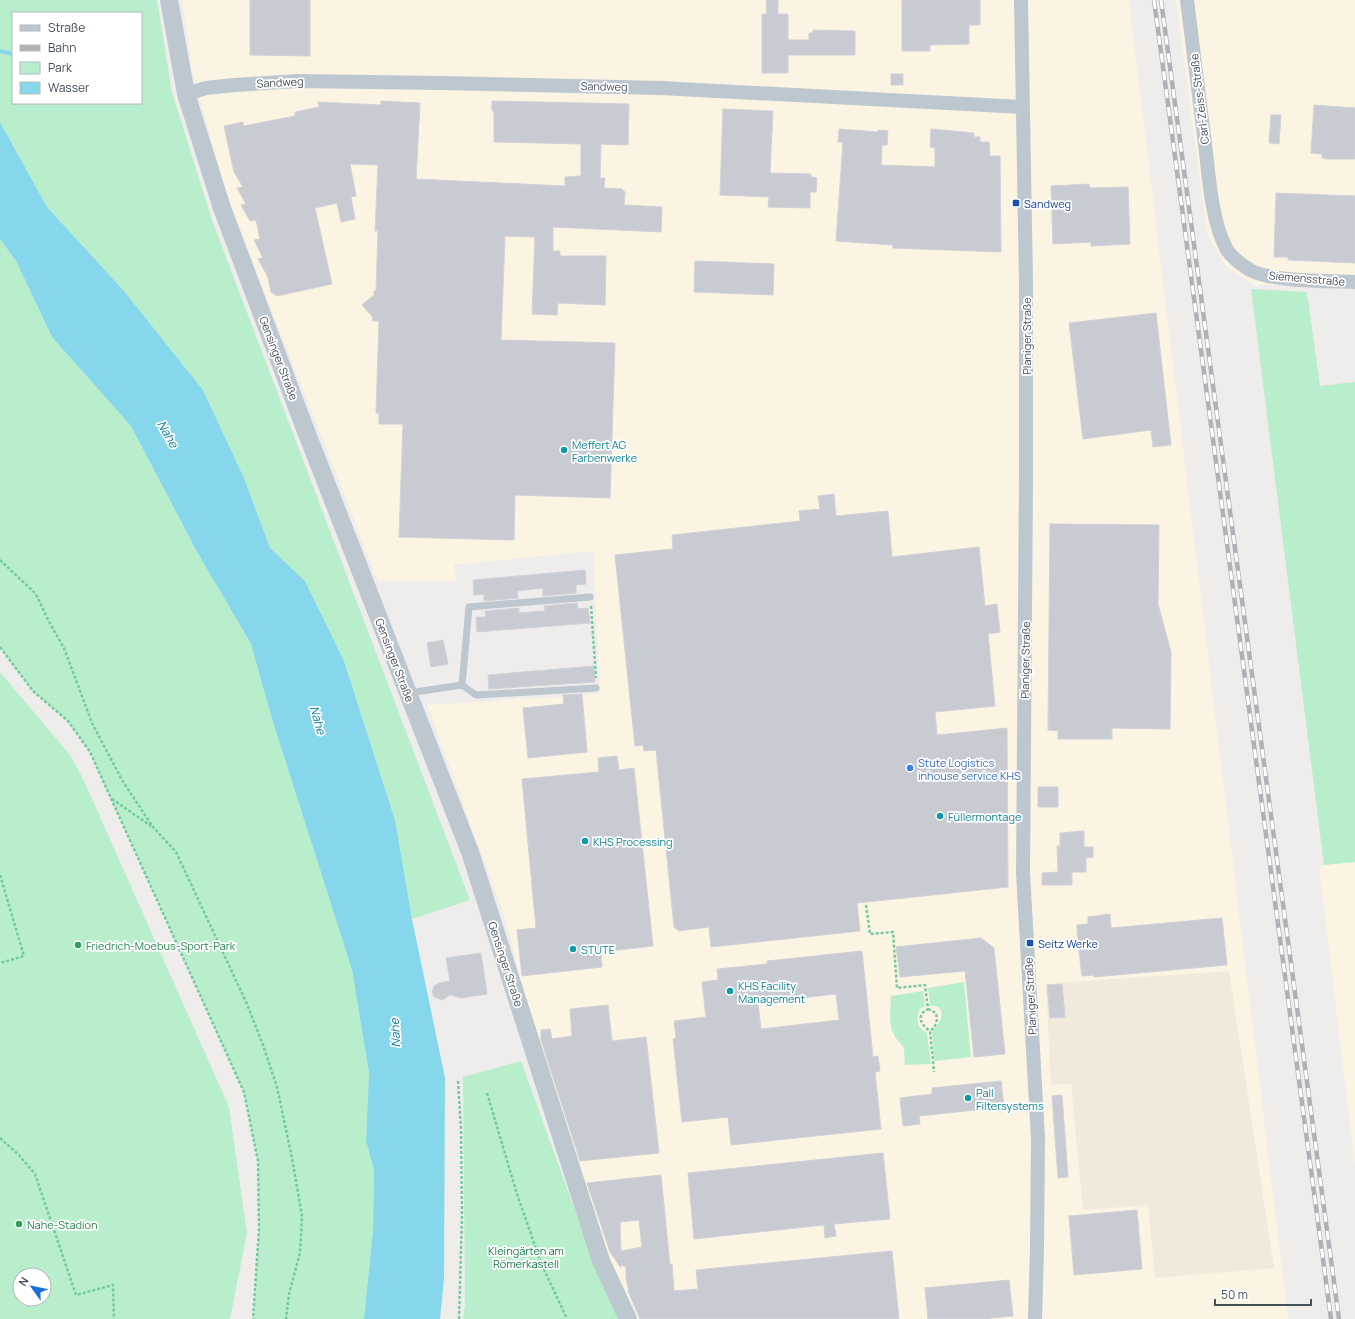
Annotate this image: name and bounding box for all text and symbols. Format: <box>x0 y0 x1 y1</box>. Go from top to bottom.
legend <box>12 12 142 104</box>
text: Straße <box>48 19 85 36</box>
text: Bahn <box>48 39 76 56</box>
street label: Carl-Zeiss-Straße <box>1186 52 1212 145</box>
text: Park <box>48 59 73 76</box>
street label: Sandweg <box>256 73 304 91</box>
street label: Sandweg <box>580 78 628 94</box>
text: Wasser <box>48 79 90 96</box>
place label: Sandweg <box>1024 196 1071 211</box>
marker: Sandweg <box>1011 198 1021 208</box>
street label: Siemensstraße <box>1268 267 1346 289</box>
street label: Planiger Straße <box>1019 297 1034 375</box>
street label: Gensinger Straße <box>256 314 302 403</box>
water label: Nahe <box>153 417 183 452</box>
place label: Meffert AG Farbenwerke <box>572 437 638 465</box>
marker: Meffert AG Farbenwerke <box>559 445 569 455</box>
street label: Gensinger Straße <box>372 616 418 705</box>
street label: Planiger Straße <box>1017 621 1033 699</box>
water label: Nahe <box>306 704 330 737</box>
place label: Stute Logistics inhouse service KHS <box>918 755 1021 783</box>
marker: Stute Logistics inhouse service KHS <box>905 763 915 773</box>
place label: Füllermontage <box>948 809 1022 824</box>
marker: Füllermontage <box>935 811 945 821</box>
place label: KHS Processing <box>593 834 673 849</box>
marker: KHS Processing <box>580 836 590 846</box>
street label: Gensinger Straße <box>485 920 527 1009</box>
place label: Seitz Werke <box>1038 936 1099 951</box>
place label: Friedrich-Moebus-Sport-Park <box>86 938 236 953</box>
marker: Seitz Werke <box>1025 938 1035 948</box>
marker: Friedrich-Moebus-Sport-Park <box>73 940 83 950</box>
place label: STUTE <box>581 942 615 957</box>
marker: STUTE <box>568 944 578 954</box>
street label: Planiger Straße <box>1020 956 1040 1035</box>
place label: KHS Facility Management <box>738 978 805 1006</box>
marker: KHS Facility Management <box>725 986 735 996</box>
water label: Nahe <box>386 1017 404 1048</box>
place label: Pall Filtersystems <box>976 1085 1044 1113</box>
marker: Pall Filtersystems <box>963 1093 973 1103</box>
place label: Nahe-Stadion <box>27 1217 98 1232</box>
marker: Nahe-Stadion <box>14 1219 24 1229</box>
park label: Kleingärten am Römerkastell <box>488 1243 564 1271</box>
north arrow <box>12 1267 52 1307</box>
text: N <box>15 1274 32 1289</box>
scale bar <box>1215 1281 1311 1307</box>
text: 50 m <box>1221 1286 1248 1303</box>

